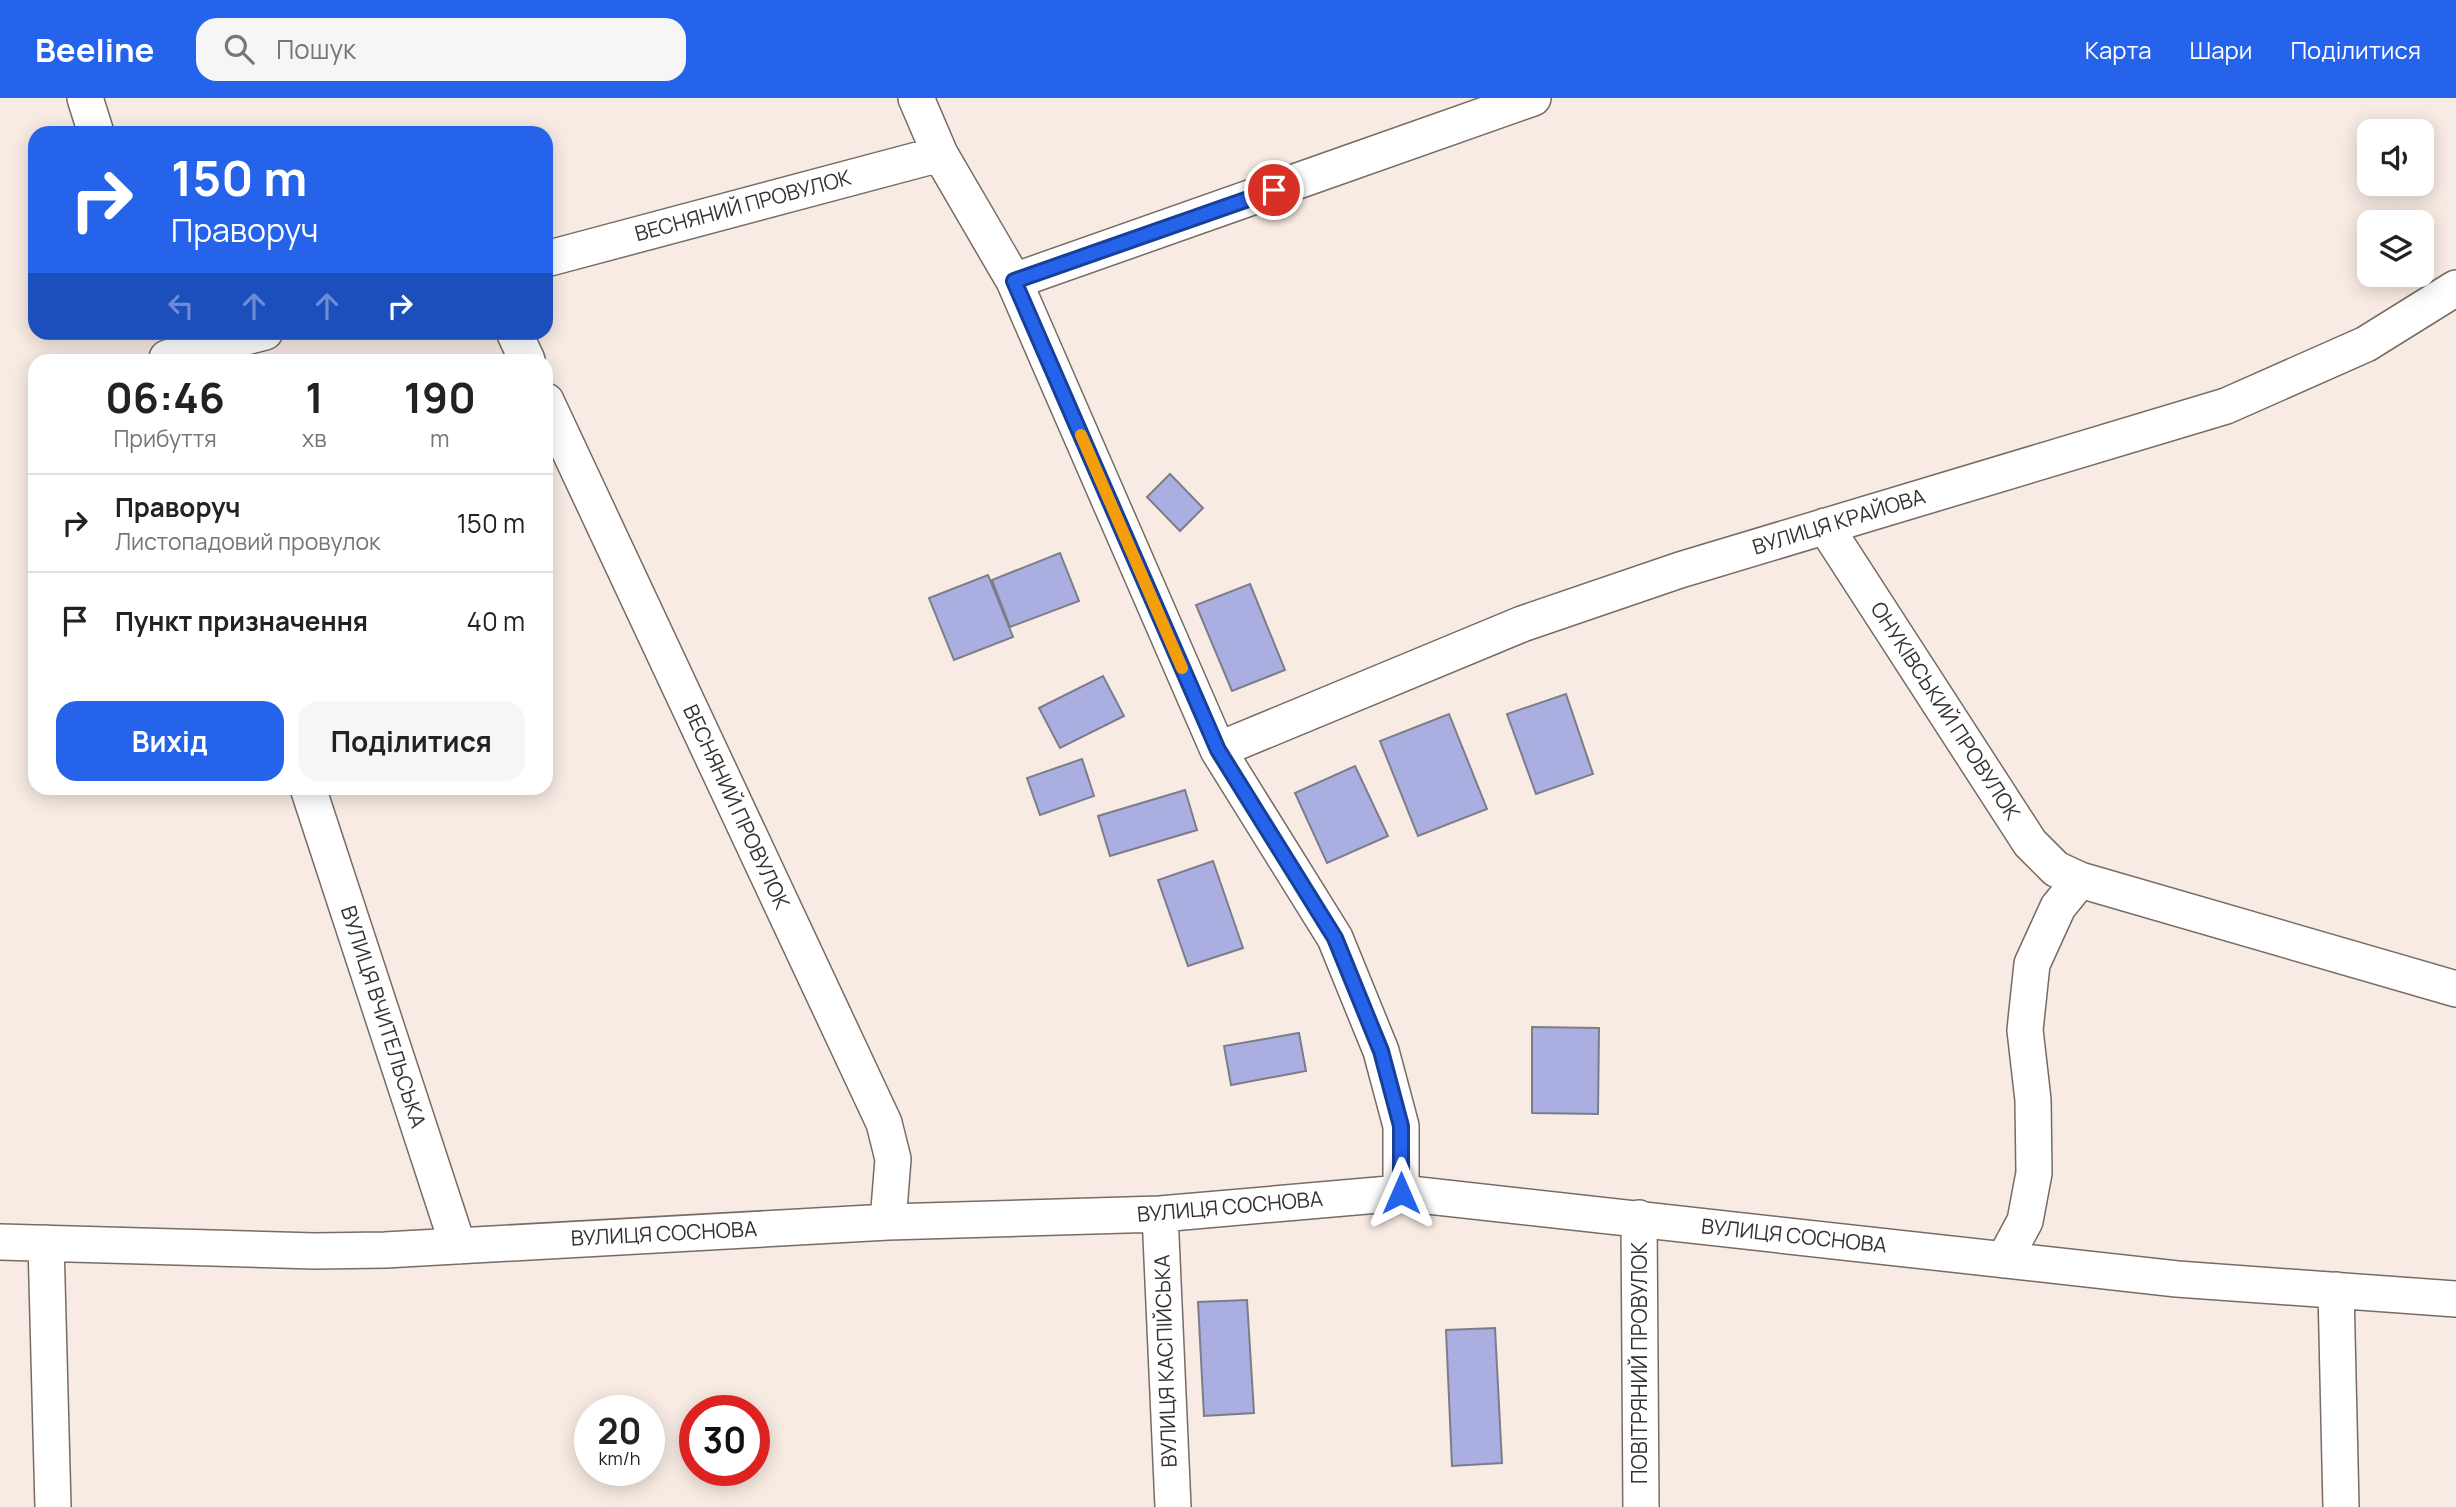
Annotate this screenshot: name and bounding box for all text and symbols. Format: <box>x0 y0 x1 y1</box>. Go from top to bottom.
search box <box>196 18 686 81</box>
text: Beeline <box>35 27 154 72</box>
icon: search <box>220 30 258 68</box>
text: Пошук <box>276 31 356 67</box>
text: Карта <box>2085 33 2152 66</box>
text: Шари <box>2190 33 2252 66</box>
text: Поділитися <box>2290 33 2421 66</box>
map controls <box>2357 119 2434 287</box>
button: sound <box>2357 119 2434 196</box>
text: 150 m <box>171 144 307 211</box>
icon: right <box>56 154 147 245</box>
pin <box>1244 160 1304 220</box>
street label: ВЕСНЯНИЙ ПРОВУЛОК <box>632 163 854 247</box>
icon: arrive <box>1255 171 1293 209</box>
text: Праворуч <box>171 208 319 252</box>
button: layers <box>2357 210 2434 287</box>
icon: left <box>162 287 200 325</box>
icon: ahead <box>235 287 273 325</box>
icon: ahead <box>308 287 346 325</box>
icon: right <box>381 287 419 325</box>
text: 06:46 <box>105 368 225 426</box>
text: 1 <box>305 368 324 426</box>
text: 190 <box>404 368 476 426</box>
text: Прибуття <box>113 422 217 454</box>
text: хв <box>302 422 327 454</box>
text: m <box>430 422 450 454</box>
street label: ВУЛИЦЯ КРАЙОВА <box>1749 481 1928 561</box>
text: Праворуч <box>115 489 240 525</box>
icon: right <box>56 504 94 542</box>
text: 150 m <box>457 505 525 541</box>
text: Листопадовий провулок <box>115 525 381 557</box>
street label: ОНУКІВСЬКИЙ ПРОВУЛОК <box>1865 596 2027 825</box>
icon: arrive <box>56 602 94 640</box>
text: Пункт призначення <box>115 603 368 639</box>
text: 40 m <box>467 603 525 639</box>
street label: ВЕСНЯНИЙ ПРОВУЛОК <box>677 700 797 914</box>
button: Вихід <box>56 701 284 781</box>
button: Поділитися <box>298 701 525 781</box>
street label: ВУЛИЦЯ ВЧИТЕЛЬСЬКА <box>335 902 433 1131</box>
position arrow <box>1364 1156 1438 1230</box>
street label: ВУЛИЦЯ СОСНОВА <box>1136 1184 1324 1228</box>
street label: ВУЛИЦЯ СОСНОВА <box>1700 1211 1888 1259</box>
street label: ВУЛИЦЯ СОСНОВА <box>570 1214 758 1252</box>
street label: ПОВІТРЯНИЙ ПРОВУЛОК <box>1625 1242 1653 1484</box>
street label: ВУЛИЦЯ КАСПІЙСЬКА <box>1147 1254 1183 1468</box>
speed limit sign: 30 <box>679 1395 770 1486</box>
text: 20 <box>598 1407 641 1455</box>
text: km/h <box>599 1446 640 1470</box>

